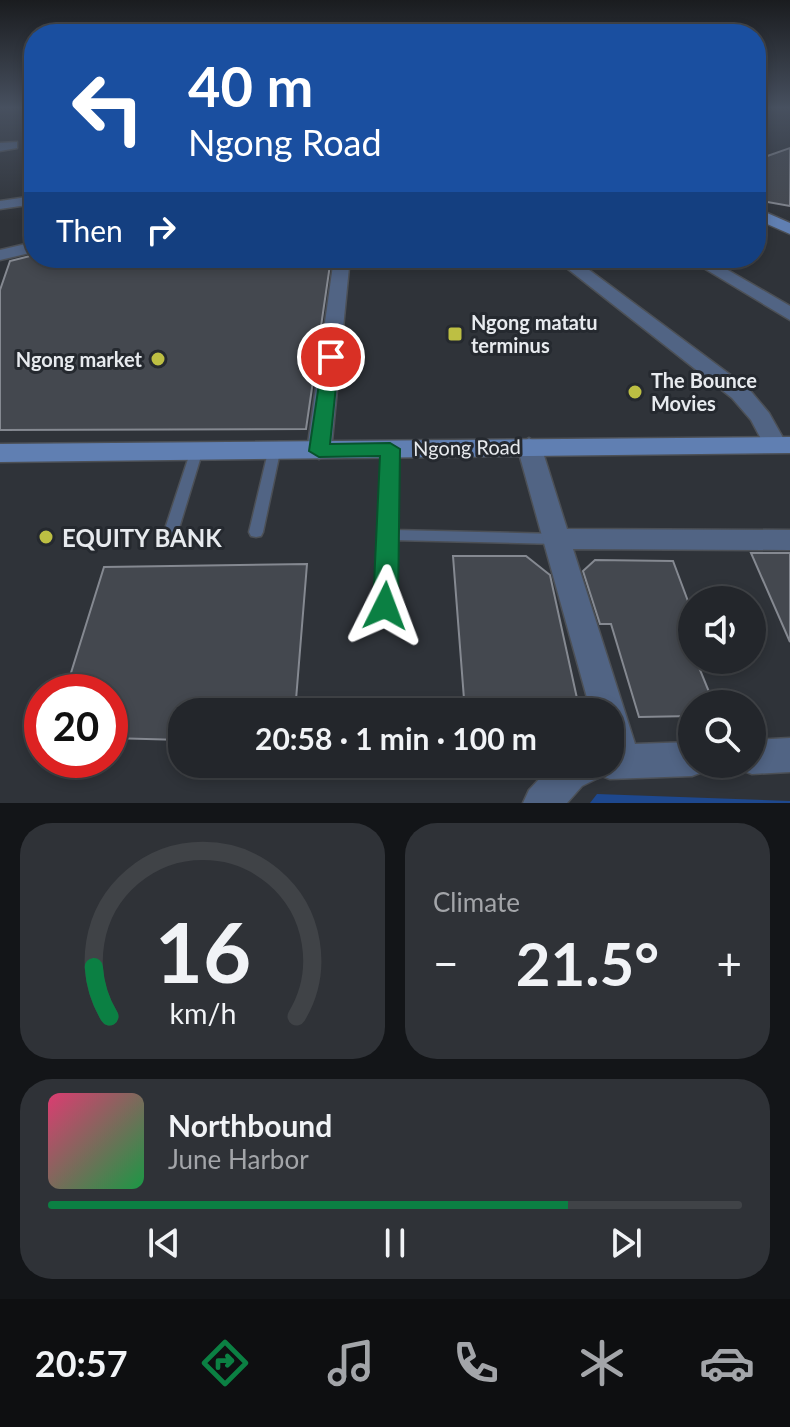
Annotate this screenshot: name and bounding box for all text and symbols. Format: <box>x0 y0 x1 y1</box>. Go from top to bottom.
text: 40 m <box>188 52 313 119</box>
icon: left <box>56 56 160 160</box>
text: Ngong Road <box>188 120 382 164</box>
icon: right <box>139 208 183 252</box>
text: Then <box>56 212 123 248</box>
place label: Ngong matatu terminus <box>471 310 598 357</box>
pin <box>297 323 365 391</box>
marker: Ngong matatu terminus <box>446 325 464 343</box>
icon: arrive <box>309 335 353 379</box>
place label: Ngong market <box>16 347 143 371</box>
marker: Ngong market <box>149 350 167 368</box>
place label: The Bounce Movies <box>651 368 757 415</box>
marker: The Bounce Movies <box>626 383 644 401</box>
street label: Ngong Road <box>413 434 521 460</box>
place label: EQUITY BANK <box>62 523 222 552</box>
marker: EQUITY BANK <box>37 528 55 546</box>
position arrow <box>343 564 427 648</box>
map controls <box>678 586 766 778</box>
button: sound <box>678 586 766 674</box>
speed limit sign: 20 <box>24 674 128 778</box>
button: search <box>678 690 766 778</box>
text: 20:58 · 1 min · 100 m <box>255 720 537 756</box>
text: Climate <box>433 886 520 918</box>
text: 16 <box>154 901 251 1001</box>
text: 21.5° <box>516 927 659 999</box>
text: − <box>433 937 459 989</box>
text: + <box>716 937 742 989</box>
text: km/h <box>169 996 236 1030</box>
text: Northbound <box>168 1107 332 1143</box>
text: June Harbor <box>168 1143 309 1175</box>
icon: previous <box>142 1221 186 1265</box>
icon: pause <box>373 1221 417 1265</box>
icon: next <box>604 1221 648 1265</box>
icon: directions <box>197 1335 253 1391</box>
icon: music <box>323 1335 379 1391</box>
icon: phone <box>448 1335 504 1391</box>
icon: climate <box>574 1335 630 1391</box>
icon: car <box>699 1335 755 1391</box>
text: 20:57 <box>35 1341 128 1385</box>

